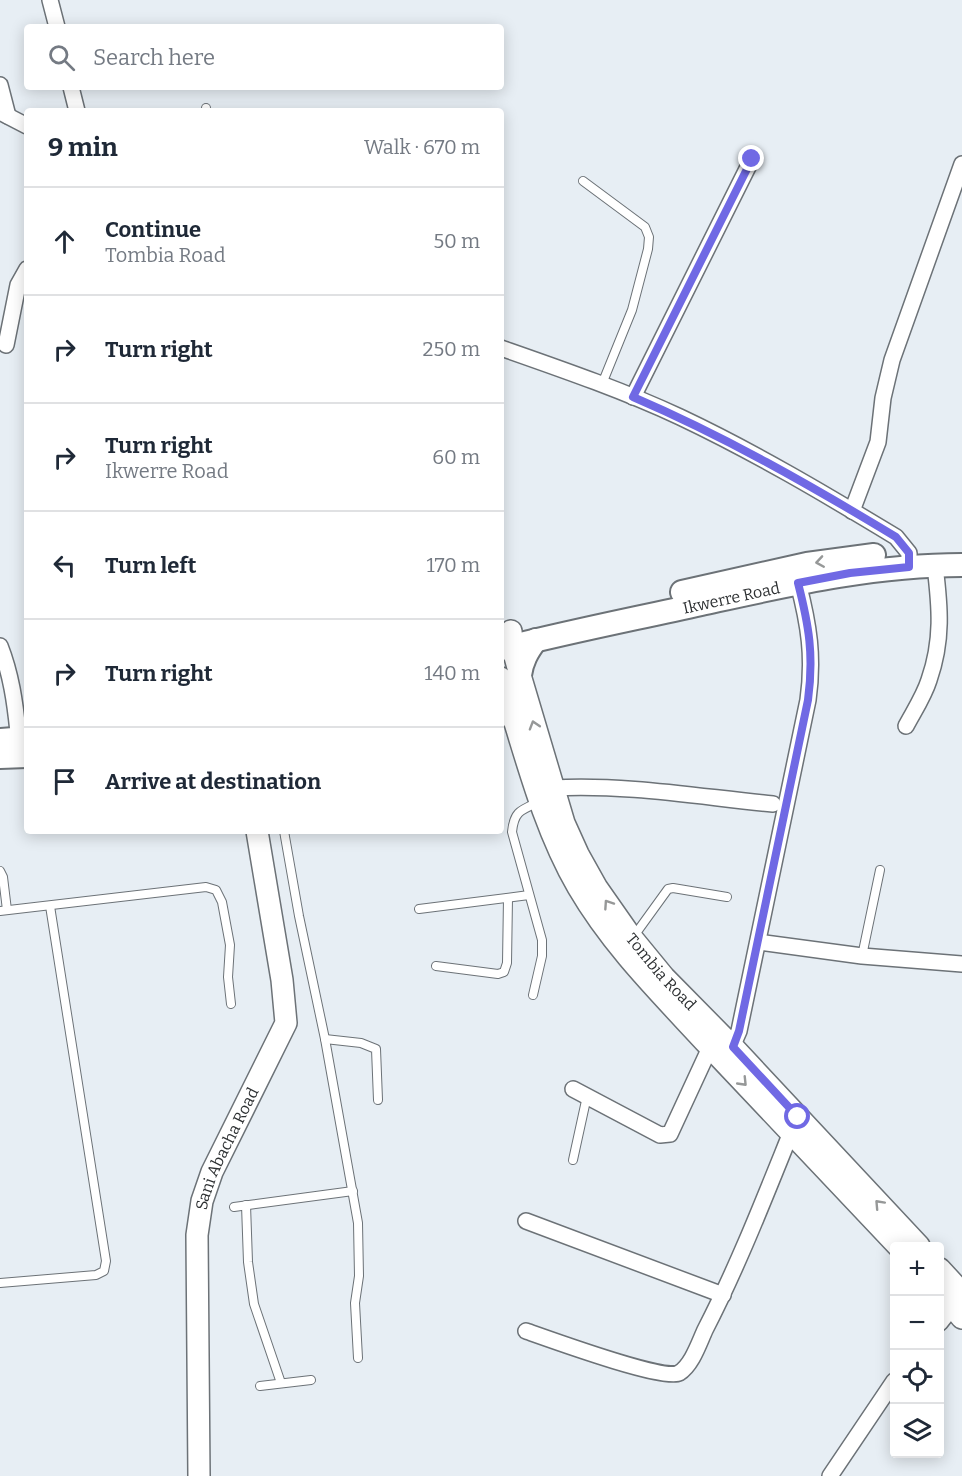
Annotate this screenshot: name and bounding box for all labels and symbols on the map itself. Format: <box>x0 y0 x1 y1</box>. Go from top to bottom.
route end <box>738 145 764 171</box>
one-way arrow <box>816 555 826 568</box>
street label: Ikwerre Road <box>681 578 782 617</box>
one-way arrow <box>529 720 541 731</box>
one-way arrow <box>604 899 615 910</box>
street label: Tombia Road <box>622 929 701 1014</box>
one-way arrow <box>735 1074 746 1085</box>
street label: Sani Abacha Road <box>191 1084 262 1211</box>
route start <box>784 1103 810 1129</box>
one-way arrow <box>876 1200 887 1211</box>

